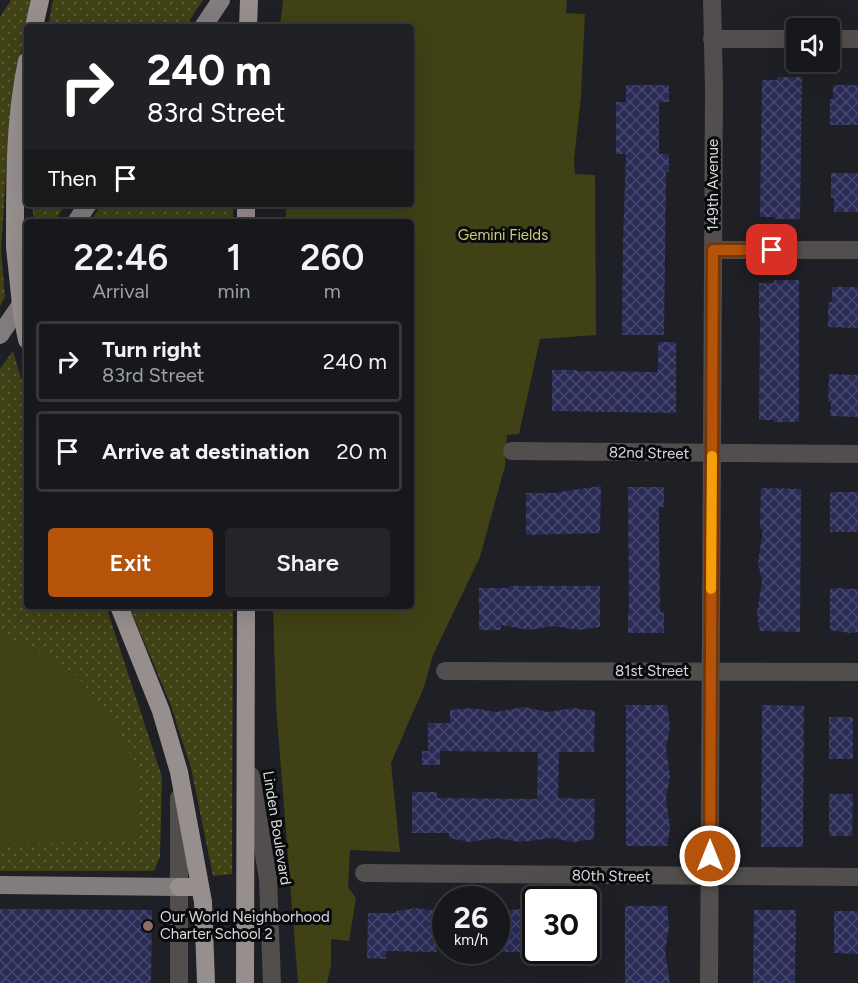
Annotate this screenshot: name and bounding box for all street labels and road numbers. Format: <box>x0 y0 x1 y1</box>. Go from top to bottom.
street label: 149th Avenue <box>704 139 722 231</box>
street label: 82nd Street <box>609 443 690 463</box>
street label: 81st Street <box>615 662 689 680</box>
street label: Linden Boulevard <box>259 770 295 886</box>
street label: 80th Street <box>572 866 651 886</box>

